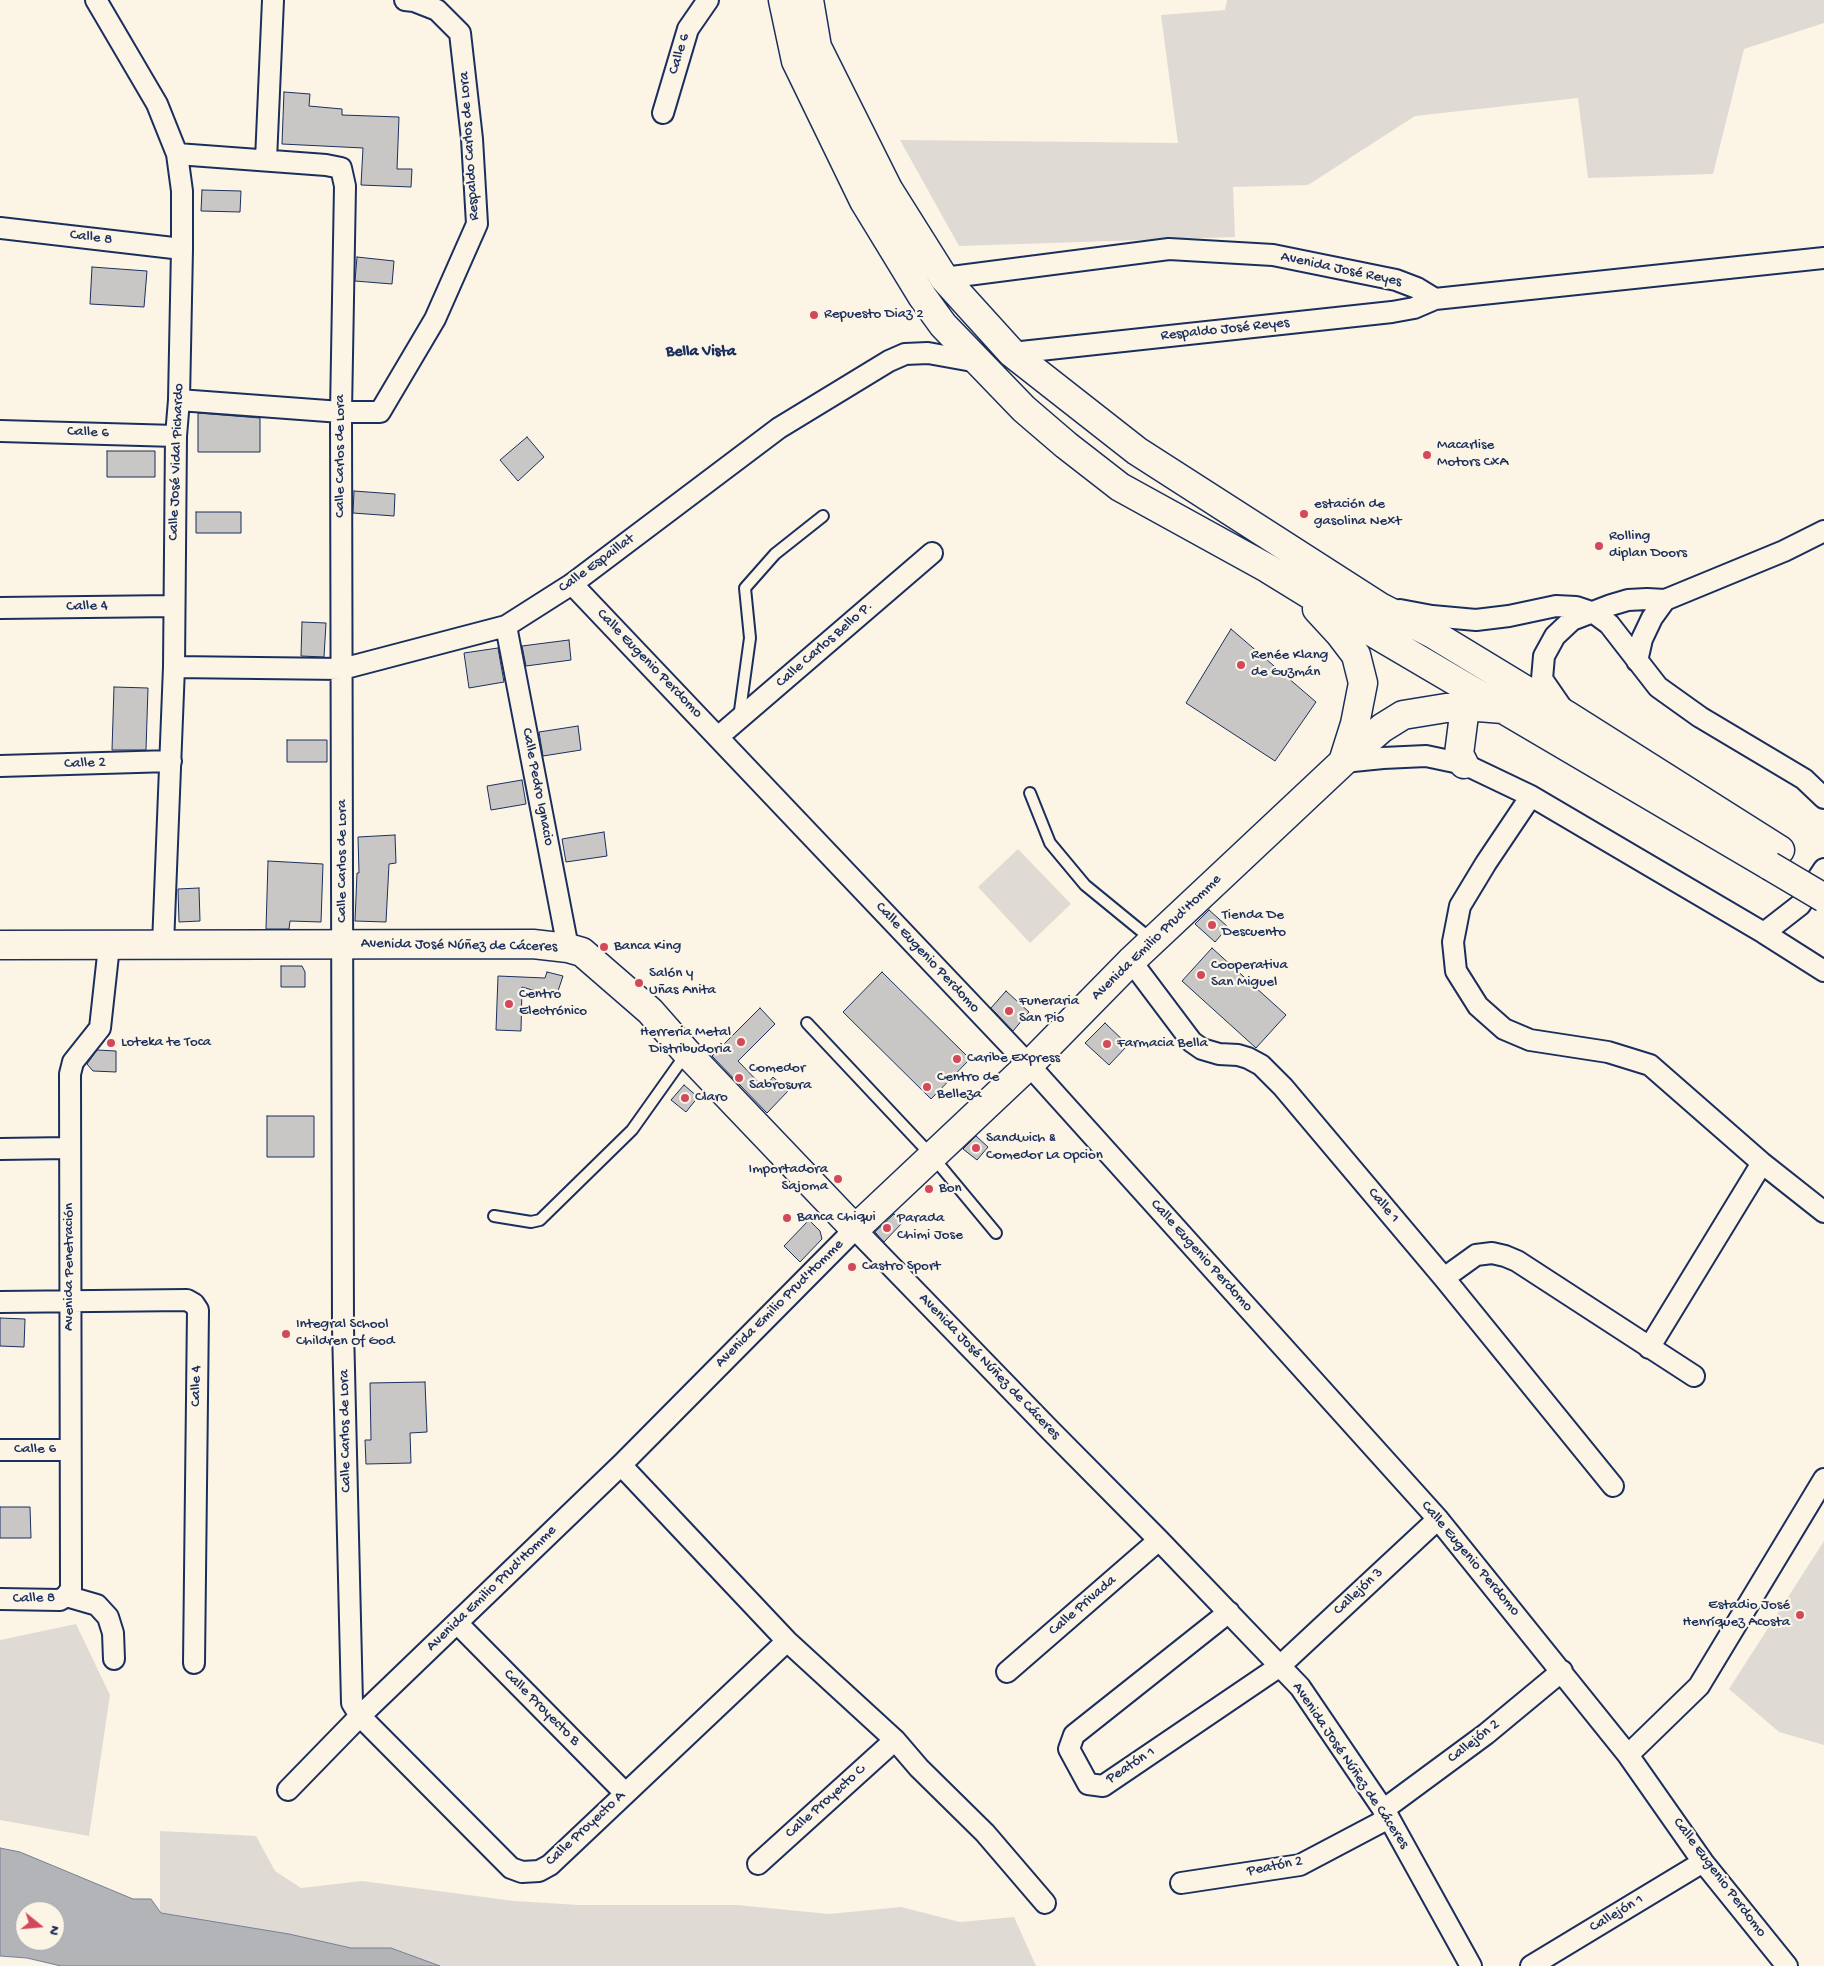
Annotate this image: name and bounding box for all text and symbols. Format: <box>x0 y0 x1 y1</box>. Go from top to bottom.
street label: Calle 6 <box>665 31 695 77</box>
street label: Respaldo Carlos de Lora <box>456 71 484 221</box>
street label: Calle 8 <box>69 226 113 250</box>
street label: Avenida José Reyes <box>1279 248 1403 292</box>
place label: Repuesto Diaz 2 <box>824 306 924 324</box>
marker: Repuesto Diaz 2 <box>808 309 820 321</box>
street label: Respaldo José Reyes <box>1160 314 1290 346</box>
district label: Bella Vista <box>666 343 736 363</box>
street label: Calle José Vidal Pichardo <box>165 383 189 541</box>
street label: Calle Carlos de Lora <box>332 394 350 518</box>
street label: Calle 6 <box>67 423 109 443</box>
place label: Macarlise Motors CxA <box>1437 437 1508 472</box>
marker: Macarlise Motors CxA <box>1421 449 1433 461</box>
place label: estación de gasolina Next <box>1314 496 1401 531</box>
marker: estación de gasolina Next <box>1298 508 1310 520</box>
place label: Rolling diplan Doors <box>1609 528 1687 563</box>
street label: Calle Espaillat <box>556 530 638 598</box>
marker: Rolling diplan Doors <box>1593 540 1605 552</box>
street label: Calle 4 <box>66 598 108 616</box>
street label: Calle Carlos Bello P. <box>773 598 877 692</box>
street label: Calle Eugenio Perdomo <box>592 606 706 722</box>
place label: Renée Klang de Guzmán <box>1251 647 1328 682</box>
marker: Renée Klang de Guzmán <box>1235 659 1247 671</box>
street label: Calle Pedro Ignacio <box>517 727 557 847</box>
street label: Calle 2 <box>64 754 106 774</box>
street label: Calle Carlos de Lora <box>334 799 352 923</box>
street label: Avenida Emilio Prud'Homme <box>1088 871 1226 1005</box>
street label: Calle Eugenio Perdomo <box>871 899 983 1017</box>
place label: Tienda De Descuento <box>1222 907 1286 942</box>
marker: Tienda De Descuento <box>1206 919 1218 931</box>
street label: Avenida José Núñez de Cáceres <box>361 935 557 957</box>
place label: Banca King <box>614 938 681 956</box>
marker: Banca King <box>598 941 610 953</box>
place label: Cooperativa San Miguel <box>1211 957 1288 992</box>
place label: Salón y Uñas Anita <box>649 965 716 1000</box>
marker: Cooperativa San Miguel <box>1195 969 1207 981</box>
marker: Salón y Uñas Anita <box>633 977 645 989</box>
place label: Centro Electrónico <box>519 986 587 1021</box>
place label: Funeraria San Pio <box>1019 993 1079 1028</box>
marker: Centro Electrónico <box>503 998 515 1010</box>
marker: Funeraria San Pio <box>1003 1005 1015 1017</box>
place label: Herreria Metal Distribudoria <box>640 1024 731 1059</box>
place label: Loteka te Toca <box>121 1034 211 1052</box>
place label: Farmacia Bella <box>1117 1035 1208 1053</box>
marker: Herreria Metal Distribudoria <box>735 1036 747 1048</box>
marker: Loteka te Toca <box>105 1037 117 1049</box>
marker: Farmacia Bella <box>1101 1038 1113 1050</box>
place label: Caribe Express <box>967 1050 1060 1068</box>
marker: Caribe Express <box>951 1053 963 1065</box>
place label: Comedor Sabrosura <box>749 1060 811 1095</box>
place label: Centro de Belleza <box>937 1069 999 1104</box>
marker: Comedor Sabrosura <box>733 1072 745 1084</box>
marker: Centro de Belleza <box>921 1081 933 1093</box>
place label: Claro <box>695 1089 728 1107</box>
marker: Claro <box>679 1092 691 1104</box>
place label: Sandwich & Comedor La Opcion <box>986 1130 1103 1165</box>
marker: Sandwich & Comedor La Opcion <box>970 1142 982 1154</box>
place label: Importadora Sajoma <box>749 1161 828 1196</box>
marker: Importadora Sajoma <box>832 1173 844 1185</box>
place label: Bon <box>939 1180 962 1198</box>
marker: Bon <box>923 1183 935 1195</box>
street label: Calle 1 <box>1363 1185 1403 1227</box>
street label: Calle Eugenio Perdomo <box>1146 1196 1256 1316</box>
street label: Avenida Penetración <box>61 1203 79 1331</box>
place label: Banca Chiqui <box>797 1209 876 1227</box>
place label: Parada Chimi Jose <box>897 1210 963 1245</box>
marker: Banca Chiqui <box>781 1212 793 1224</box>
marker: Parada Chimi Jose <box>881 1222 893 1234</box>
street label: Avenida Emilio Prud'Homme <box>712 1236 848 1372</box>
place label: Castro Sport <box>862 1258 940 1276</box>
marker: Castro Sport <box>846 1261 858 1273</box>
street label: Avenida José Núñez de Cáceres <box>914 1290 1064 1444</box>
place label: Integral School Children Of God <box>296 1316 394 1351</box>
marker: Integral School Children Of God <box>280 1328 292 1340</box>
street label: Calle 4 <box>188 1365 206 1407</box>
street label: Calle Carlos de Lora <box>336 1369 356 1493</box>
street label: Calle 6 <box>14 1441 56 1459</box>
street label: Calle Eugenio Perdomo <box>1416 1498 1524 1620</box>
street label: Avenida Emilio Prud'Homme <box>423 1522 561 1656</box>
street label: Callejón 3 <box>1330 1564 1388 1620</box>
street label: Calle Privada <box>1046 1572 1120 1640</box>
street label: Calle 8 <box>13 1590 55 1608</box>
place label: Estadio José Henríquez Acosta <box>1682 1597 1790 1632</box>
marker: Estadio José Henríquez Acosta <box>1794 1609 1806 1621</box>
street label: Calle Proyecto B <box>499 1666 583 1750</box>
street label: Avenida José Núñez de Cáceres <box>1288 1679 1412 1853</box>
street label: Callejón 2 <box>1444 1716 1504 1768</box>
street label: Peatón 1 <box>1103 1743 1159 1789</box>
street label: Calle Proyecto C <box>782 1761 870 1843</box>
street label: Calle Proyecto A <box>542 1788 630 1870</box>
street label: Calle Eugenio Perdomo <box>1668 1815 1770 1941</box>
street label: Peatón 2 <box>1246 1853 1304 1881</box>
street label: Callejón 1 <box>1587 1891 1647 1937</box>
north arrow <box>15 1901 65 1951</box>
text: N <box>44 1923 63 1937</box>

